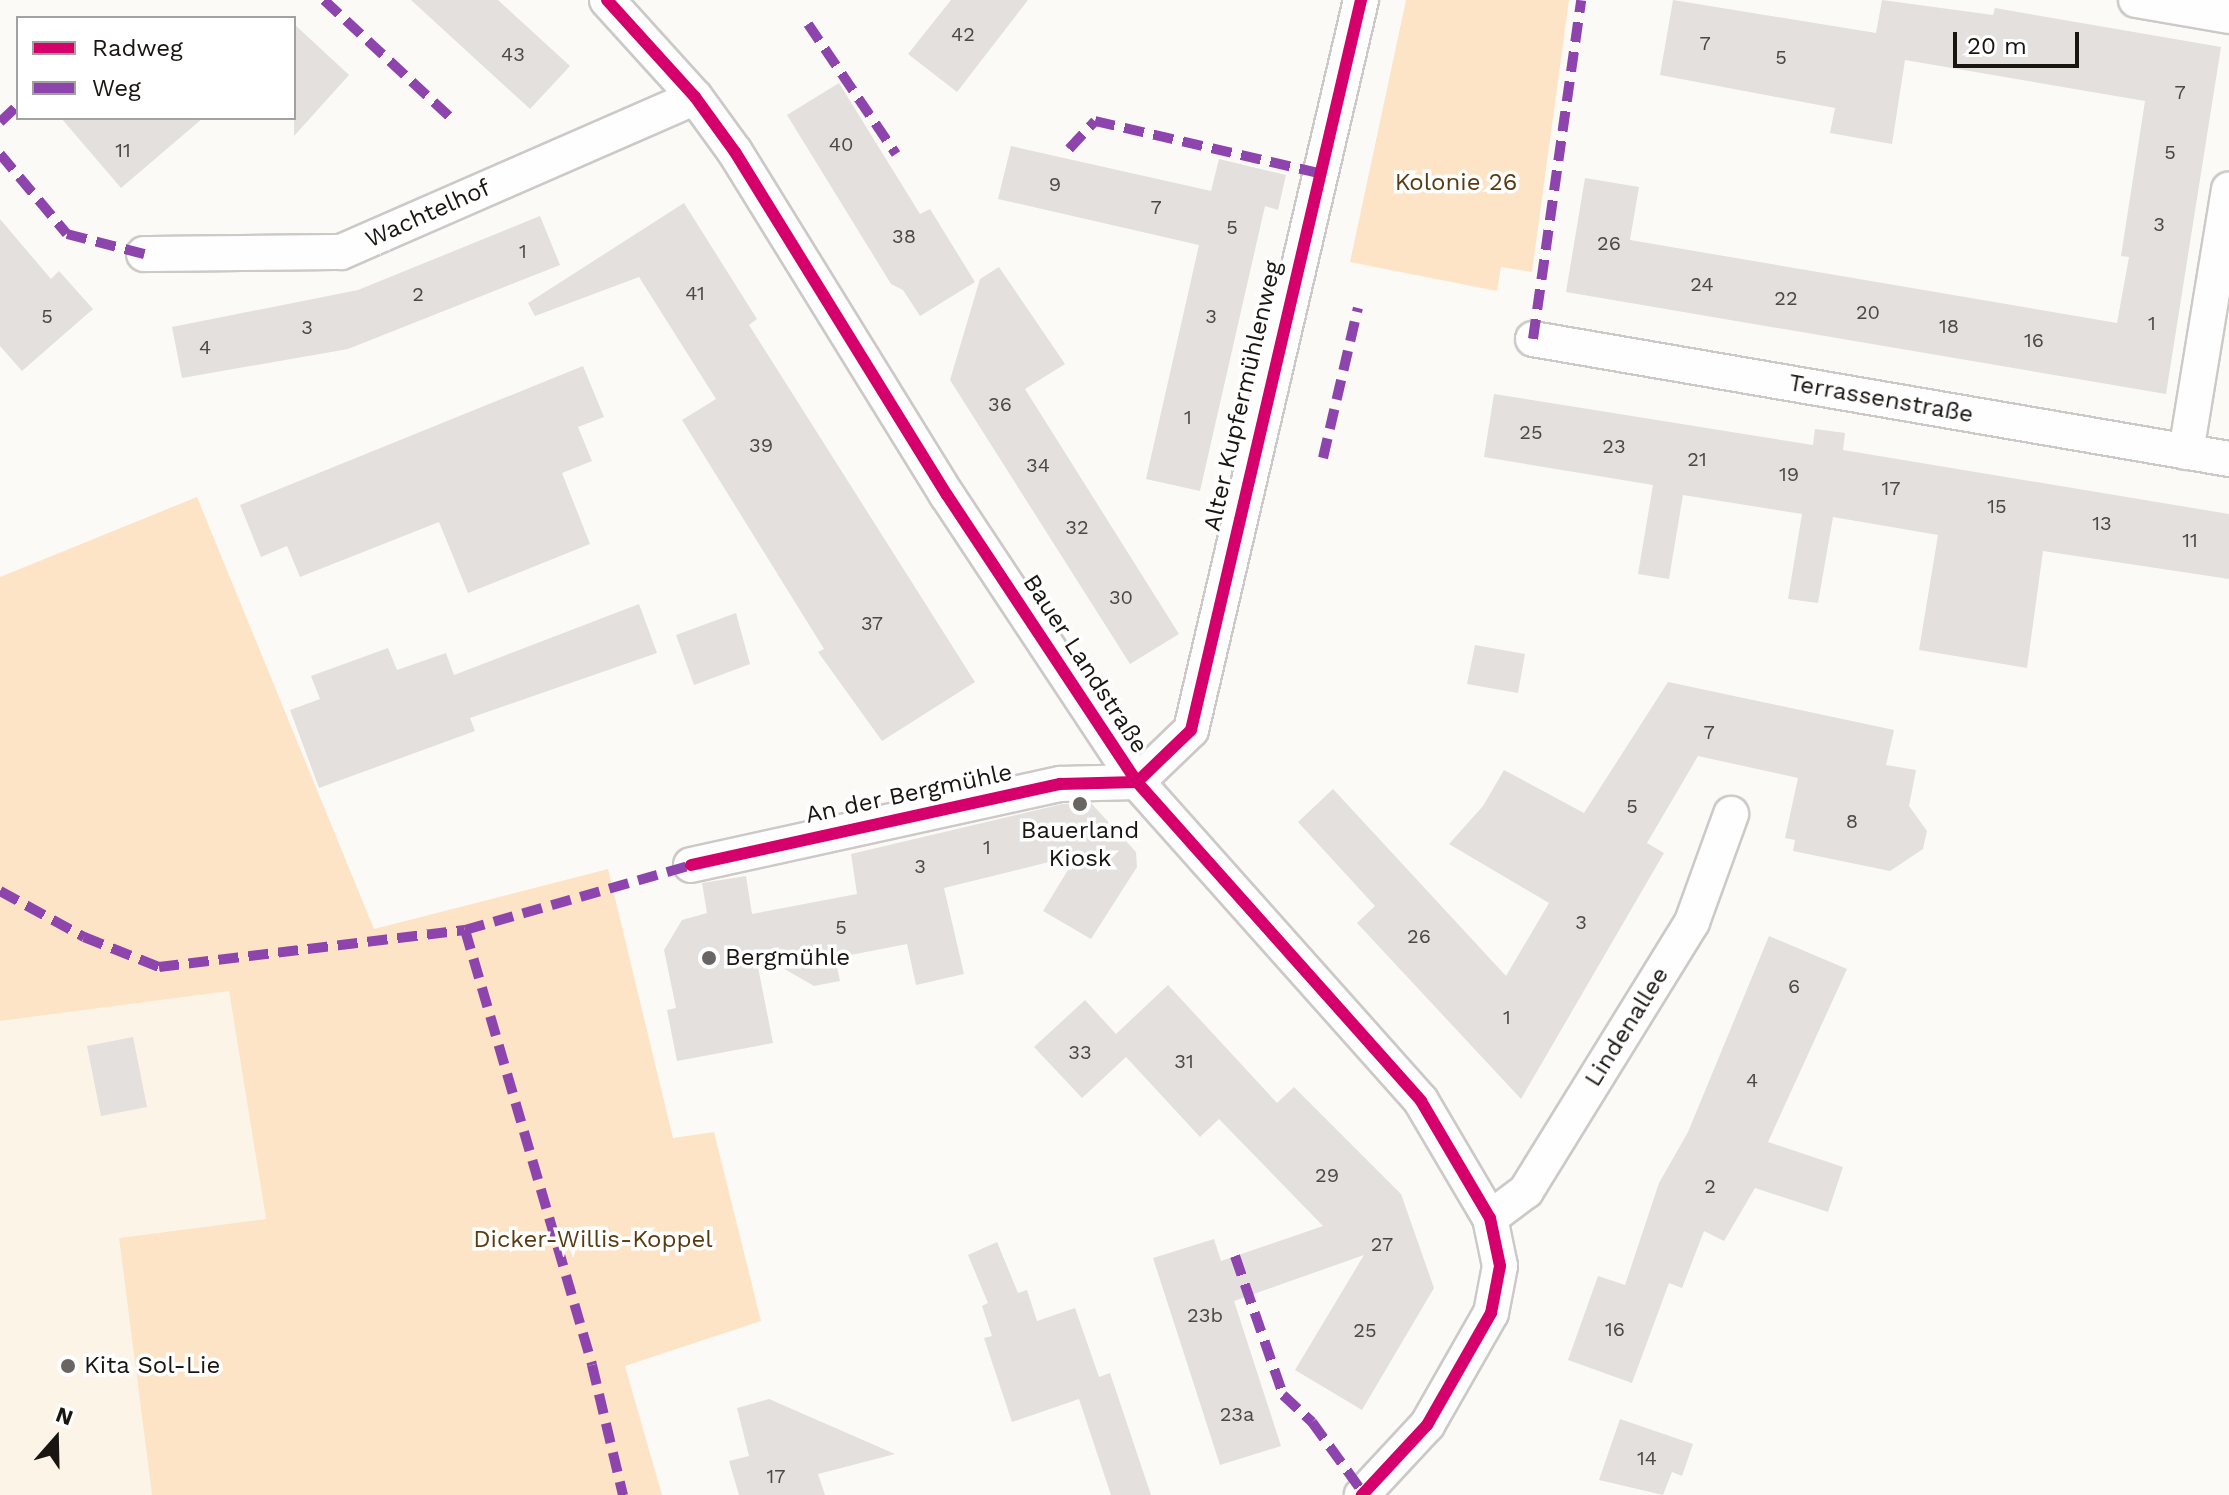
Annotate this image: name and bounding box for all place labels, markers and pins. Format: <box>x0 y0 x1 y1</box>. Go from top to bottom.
marker: Bauerland Kiosk <box>1071 795 1089 813</box>
place label: Bauerland Kiosk <box>1021 817 1139 873</box>
place label: Bergmühle <box>725 944 850 972</box>
marker: Bergmühle <box>700 949 718 967</box>
place label: Kita Sol-Lie <box>84 1352 221 1380</box>
marker: Kita Sol-Lie <box>59 1357 77 1375</box>

